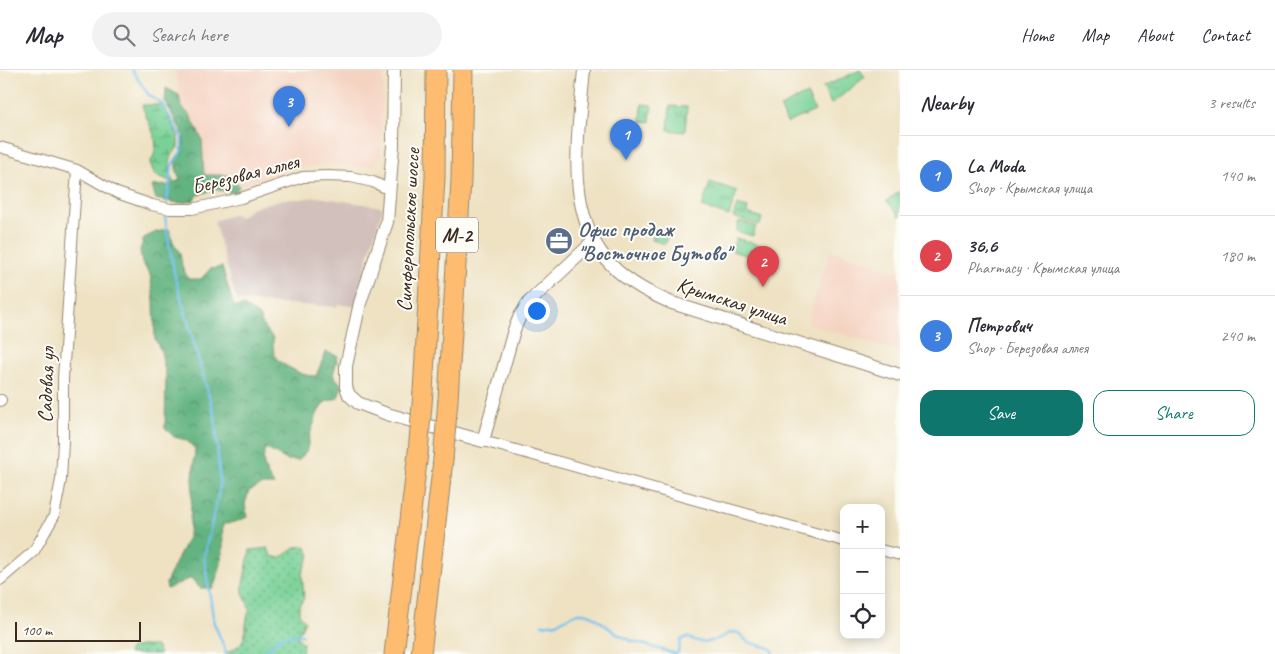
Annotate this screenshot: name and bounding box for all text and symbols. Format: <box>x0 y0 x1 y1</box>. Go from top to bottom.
search box <box>92 12 442 57</box>
text: Map <box>25 20 62 50</box>
icon: search <box>110 21 138 49</box>
text: Search here <box>150 23 228 47</box>
text: Home <box>1021 24 1054 46</box>
text: Map <box>1082 24 1109 46</box>
text: About <box>1137 24 1173 46</box>
text: Contact <box>1201 24 1250 46</box>
pin: 3 <box>273 86 305 127</box>
text: Nearby <box>920 90 973 116</box>
text: 3 results <box>1208 93 1255 113</box>
pin: 1 <box>610 119 642 160</box>
street label: Симферопольское шоссе <box>391 147 425 312</box>
street label: Березовая аллея <box>189 148 302 200</box>
text: La Moda <box>967 154 1025 178</box>
text: 1 <box>932 166 940 186</box>
text: 140 m <box>1221 166 1255 186</box>
text: Shop · Крымская улица <box>967 178 1092 198</box>
place label: Офис продаж "Восточное Бутово" <box>578 216 736 267</box>
road number: М-2 <box>436 218 478 252</box>
office icon: Офис продаж "Восточное Бутово" <box>544 226 574 256</box>
text: 36,6 <box>967 234 997 258</box>
pin: 2 <box>747 246 779 287</box>
text: 2 <box>932 246 940 266</box>
text: 180 m <box>1221 246 1255 266</box>
text: Pharmacy · Крымская улица <box>967 258 1119 278</box>
street label: Крымская улица <box>674 271 792 332</box>
your location <box>524 298 550 324</box>
text: Петрович <box>967 314 1031 338</box>
text: 3 <box>932 326 940 346</box>
text: 240 m <box>1221 326 1255 346</box>
text: Shop · Березовая аллея <box>967 338 1088 358</box>
street label: Садовая ул <box>32 345 60 423</box>
button: Save <box>920 390 1083 436</box>
button: Share <box>1093 390 1255 436</box>
map controls <box>840 504 885 639</box>
button: + <box>840 504 885 549</box>
button: − <box>840 549 885 594</box>
button: locate <box>840 594 885 639</box>
scale bar <box>15 619 141 642</box>
text: 100 m <box>22 622 52 639</box>

